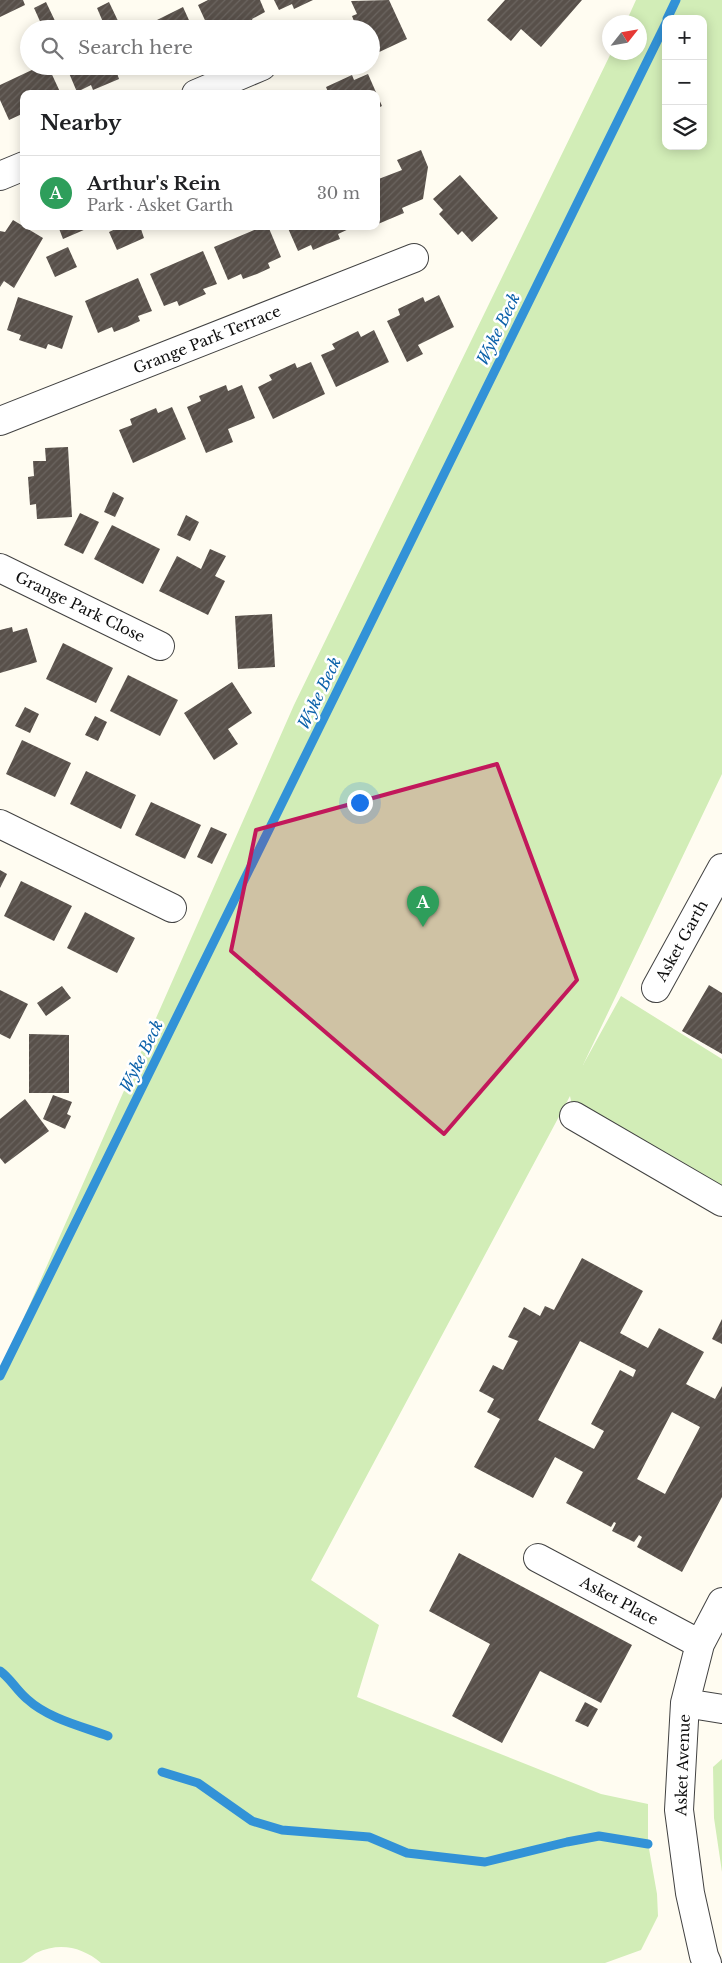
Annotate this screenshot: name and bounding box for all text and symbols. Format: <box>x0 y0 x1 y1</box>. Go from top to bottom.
north arrow <box>602 15 647 60</box>
map controls <box>662 15 707 150</box>
button: + <box>662 15 707 60</box>
search box <box>20 20 380 75</box>
icon: search <box>38 34 66 62</box>
text: Search here <box>78 36 193 59</box>
button: − <box>662 60 707 105</box>
button: layers <box>662 105 707 150</box>
text: Nearby <box>40 110 121 136</box>
text: Arthur's Rein <box>87 172 220 195</box>
text: A <box>50 183 62 203</box>
text: 30 m <box>317 183 360 203</box>
text: Park · Asket Garth <box>87 195 233 215</box>
water label: Wyke Beck <box>472 290 524 368</box>
street label: Grange Park Terrace <box>130 301 283 378</box>
street label: Grange Park Close <box>12 567 148 646</box>
water label: Wyke Beck <box>293 654 345 732</box>
your location <box>347 790 373 816</box>
pin: A <box>407 886 439 927</box>
street label: Asket Garth <box>651 897 712 986</box>
water label: Wyke Beck <box>115 1017 167 1095</box>
street label: Asket Place <box>576 1572 662 1629</box>
street label: Asket Avenue <box>671 1714 694 1817</box>

